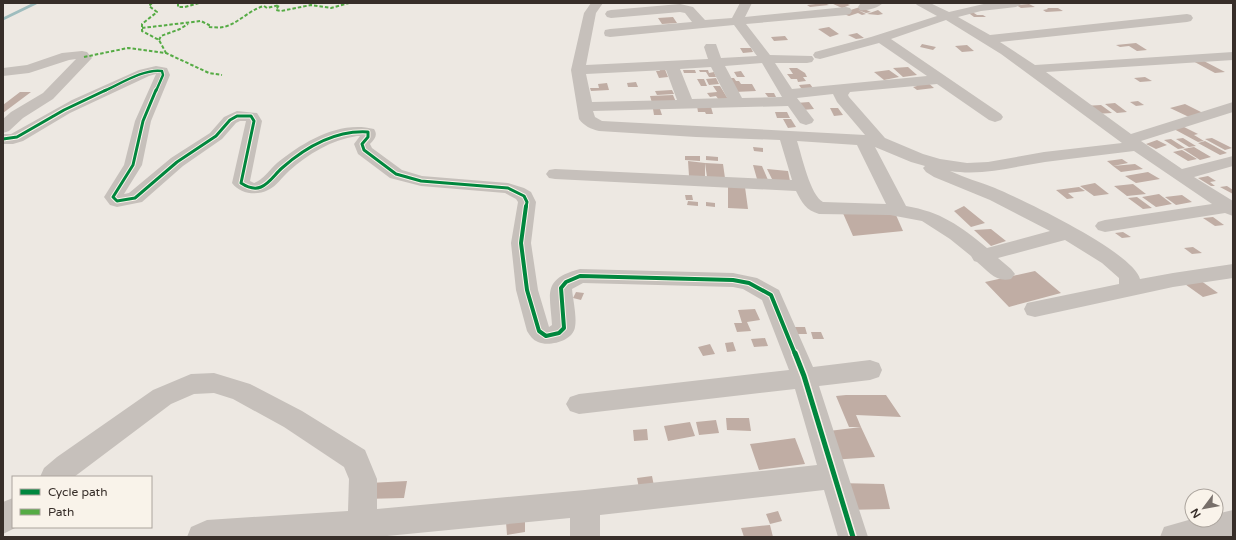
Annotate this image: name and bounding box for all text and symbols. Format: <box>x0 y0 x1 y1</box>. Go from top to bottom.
legend <box>12 476 152 528</box>
text: Cycle path <box>48 485 107 499</box>
north arrow <box>1184 488 1224 528</box>
text: Path <box>48 505 74 519</box>
text: N <box>1188 506 1204 520</box>

